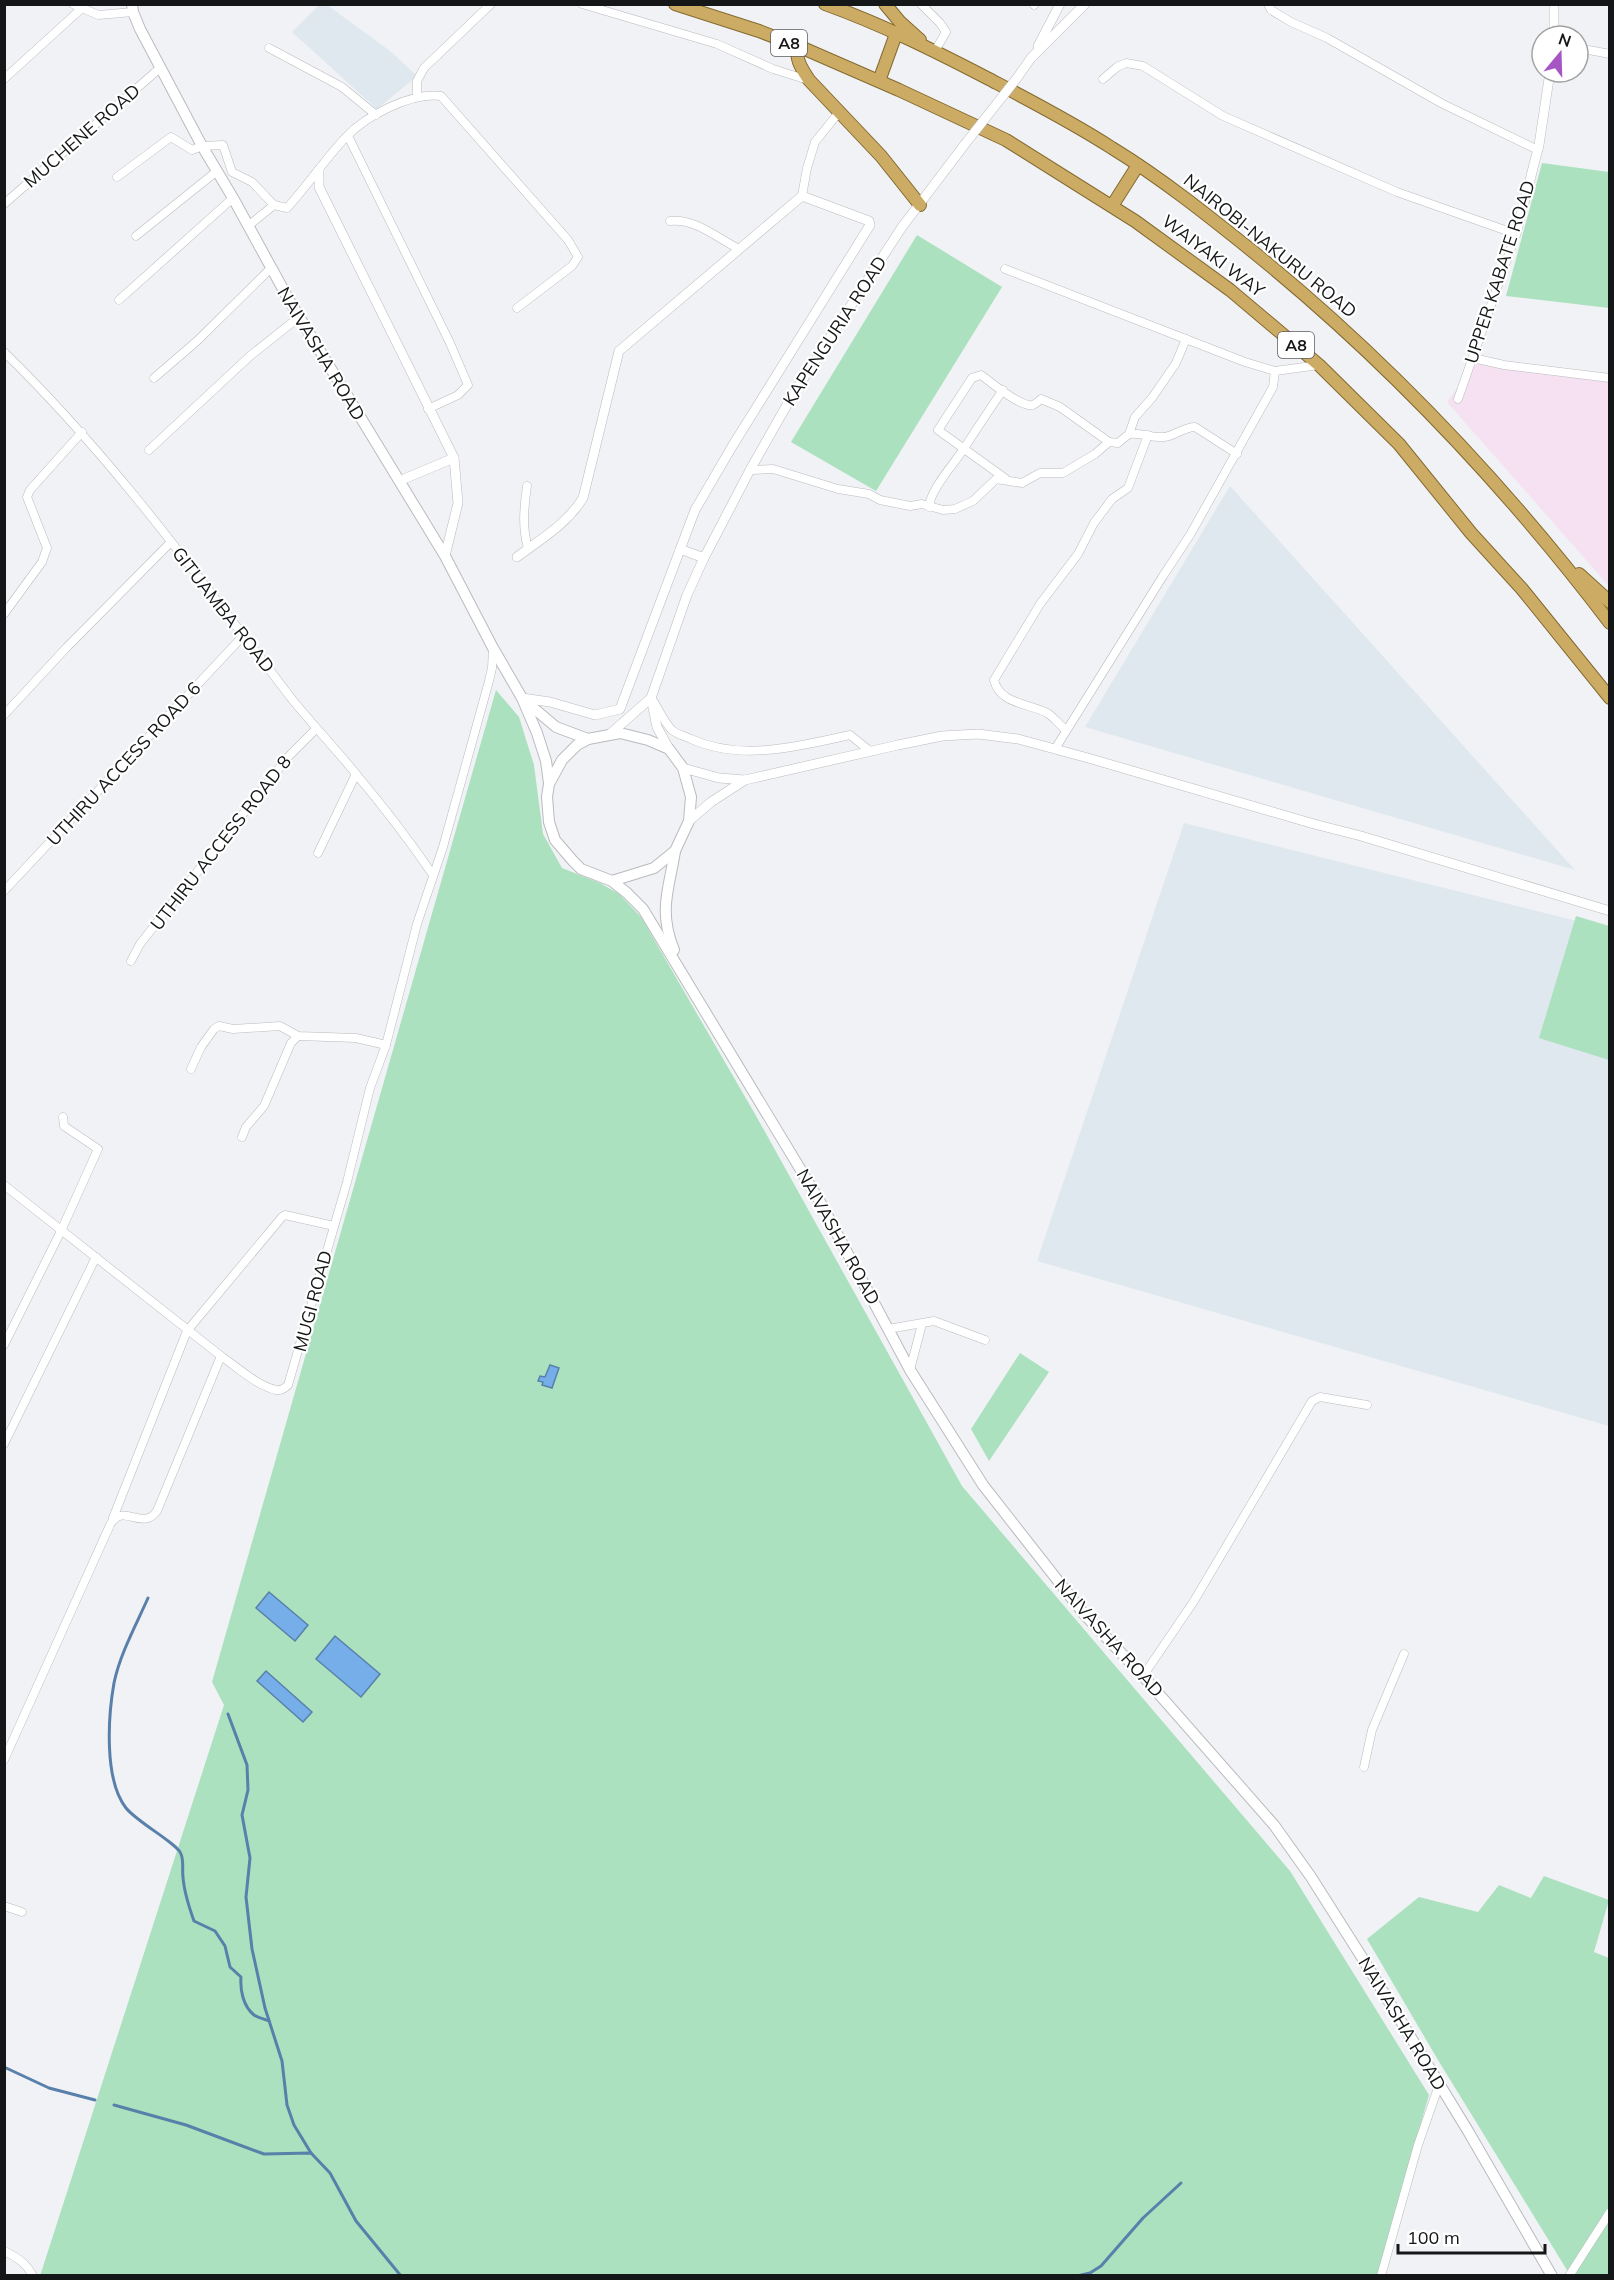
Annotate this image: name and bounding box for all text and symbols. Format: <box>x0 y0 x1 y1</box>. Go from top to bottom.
north arrow <box>1530 24 1590 84</box>
text: N <box>1556 28 1574 51</box>
road number: A8 <box>771 30 807 56</box>
street label: MUCHENE ROAD <box>19 79 145 192</box>
street label: NAIROBI-NAKURU ROAD <box>1179 169 1362 323</box>
street label: UPPER KABATE ROAD <box>1459 177 1540 366</box>
street label: WAIYAKI WAY <box>1157 209 1270 302</box>
street label: KAPENGURIA ROAD <box>778 252 892 410</box>
street label: NAIVASHA ROAD <box>273 283 370 425</box>
road number: A8 <box>1278 332 1314 358</box>
street label: GITUAMBA ROAD <box>167 542 280 677</box>
street label: UTHIRU ACCESS ROAD 6 <box>42 677 206 850</box>
street label: UTHIRU ACCESS ROAD 8 <box>145 751 296 935</box>
street label: NAIVASHA ROAD <box>792 1165 885 1309</box>
street label: MUGI ROAD <box>288 1248 337 1354</box>
street label: NAIVASHA ROAD <box>1050 1574 1169 1702</box>
street label: NAIVASHA ROAD <box>1354 1953 1451 2095</box>
scale bar <box>1398 2217 1545 2255</box>
text: 100 m <box>1407 2226 1460 2249</box>

